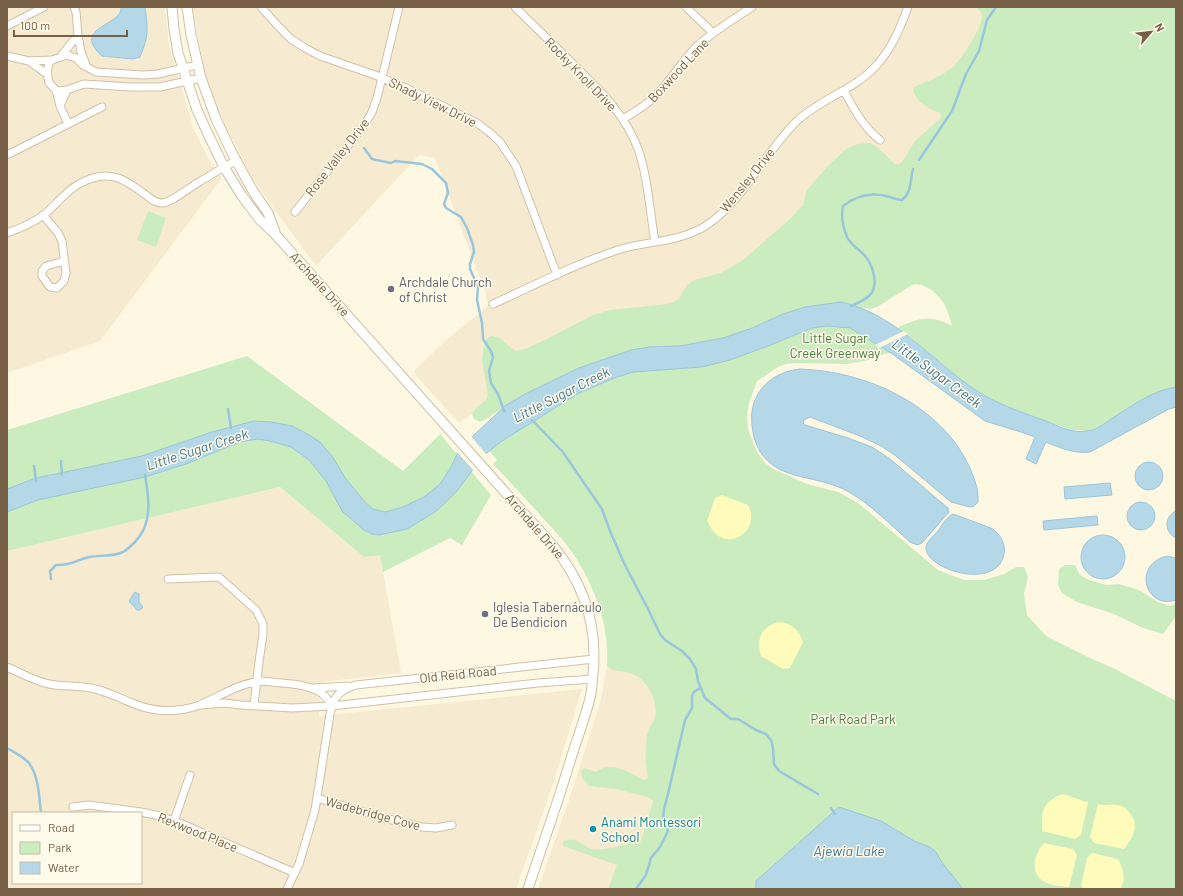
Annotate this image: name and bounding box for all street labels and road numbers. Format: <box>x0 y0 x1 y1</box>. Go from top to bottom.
street label: Rocky Knoll Drive <box>542 34 620 114</box>
street label: Boxwood Lane <box>644 34 712 106</box>
street label: Shady View Drive <box>387 74 480 130</box>
street label: Rose Valley Drive <box>302 115 373 199</box>
street label: Wensley Drive <box>716 144 778 215</box>
street label: Archdale Drive <box>287 248 353 320</box>
street label: Archdale Drive <box>502 490 568 562</box>
street label: Old Reid Road <box>419 662 497 686</box>
street label: Wadebridge Cove <box>324 793 422 833</box>
street label: Rexwood Place <box>156 809 240 855</box>

